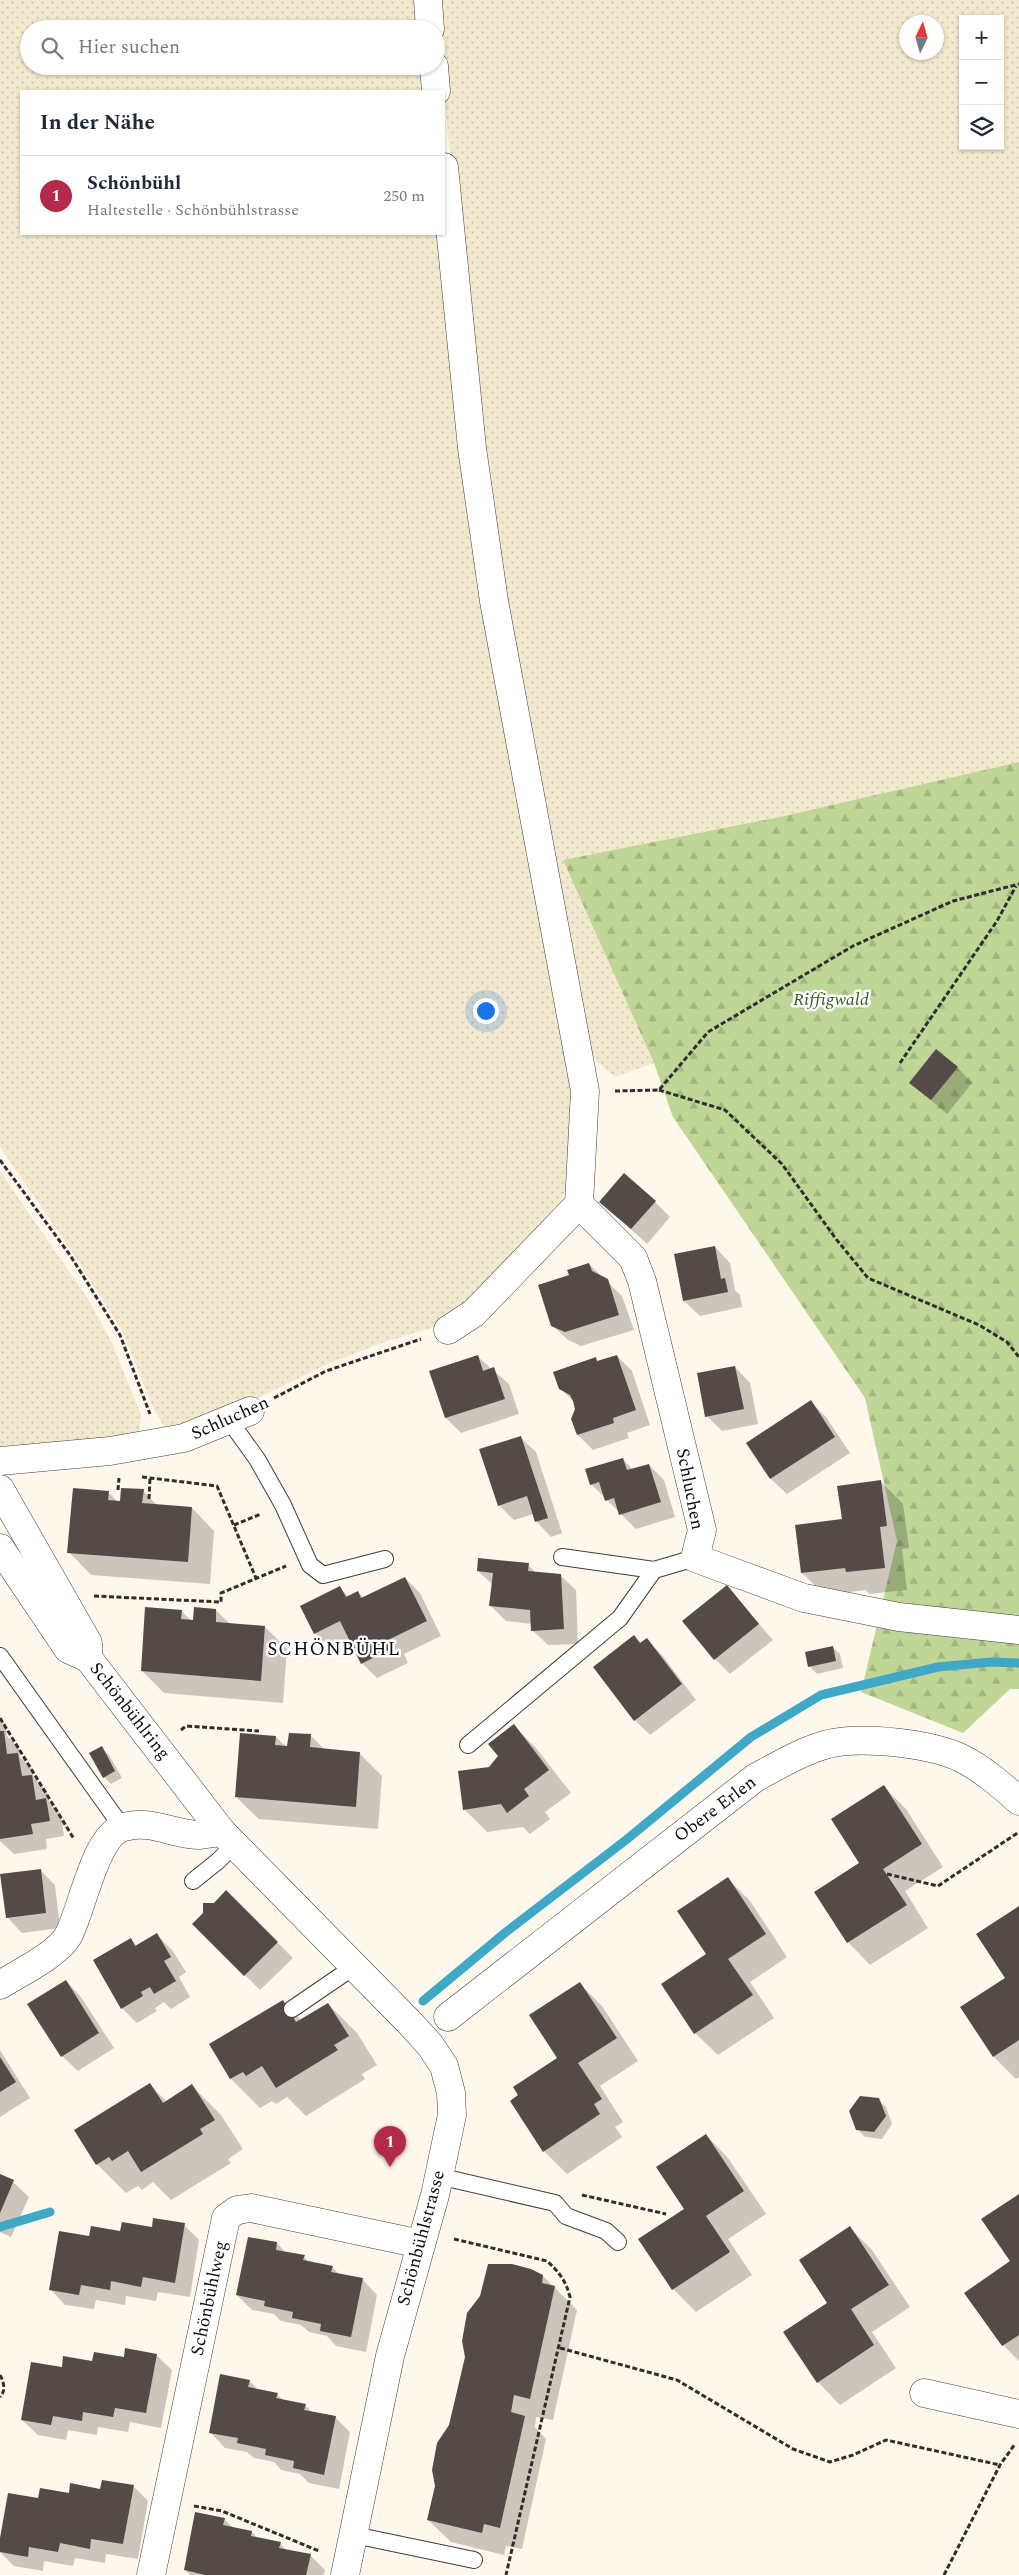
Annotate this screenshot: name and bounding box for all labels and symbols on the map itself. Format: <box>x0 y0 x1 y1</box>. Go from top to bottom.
north arrow <box>899 15 944 60</box>
park label: Riffigwald <box>793 986 869 1013</box>
your location <box>473 998 499 1024</box>
street label: Schluchen <box>187 1389 273 1447</box>
street label: Schluchen <box>669 1446 711 1532</box>
district label: SCHÖNBÜHL <box>267 1635 401 1664</box>
street label: Schönbühlring <box>83 1656 177 1766</box>
street label: Obere Erlen <box>668 1769 762 1849</box>
pin: 1 <box>374 2126 406 2167</box>
street label: Schönbühlstrasse <box>390 2167 452 2309</box>
street label: Schönbühlweg <box>184 2238 234 2358</box>

